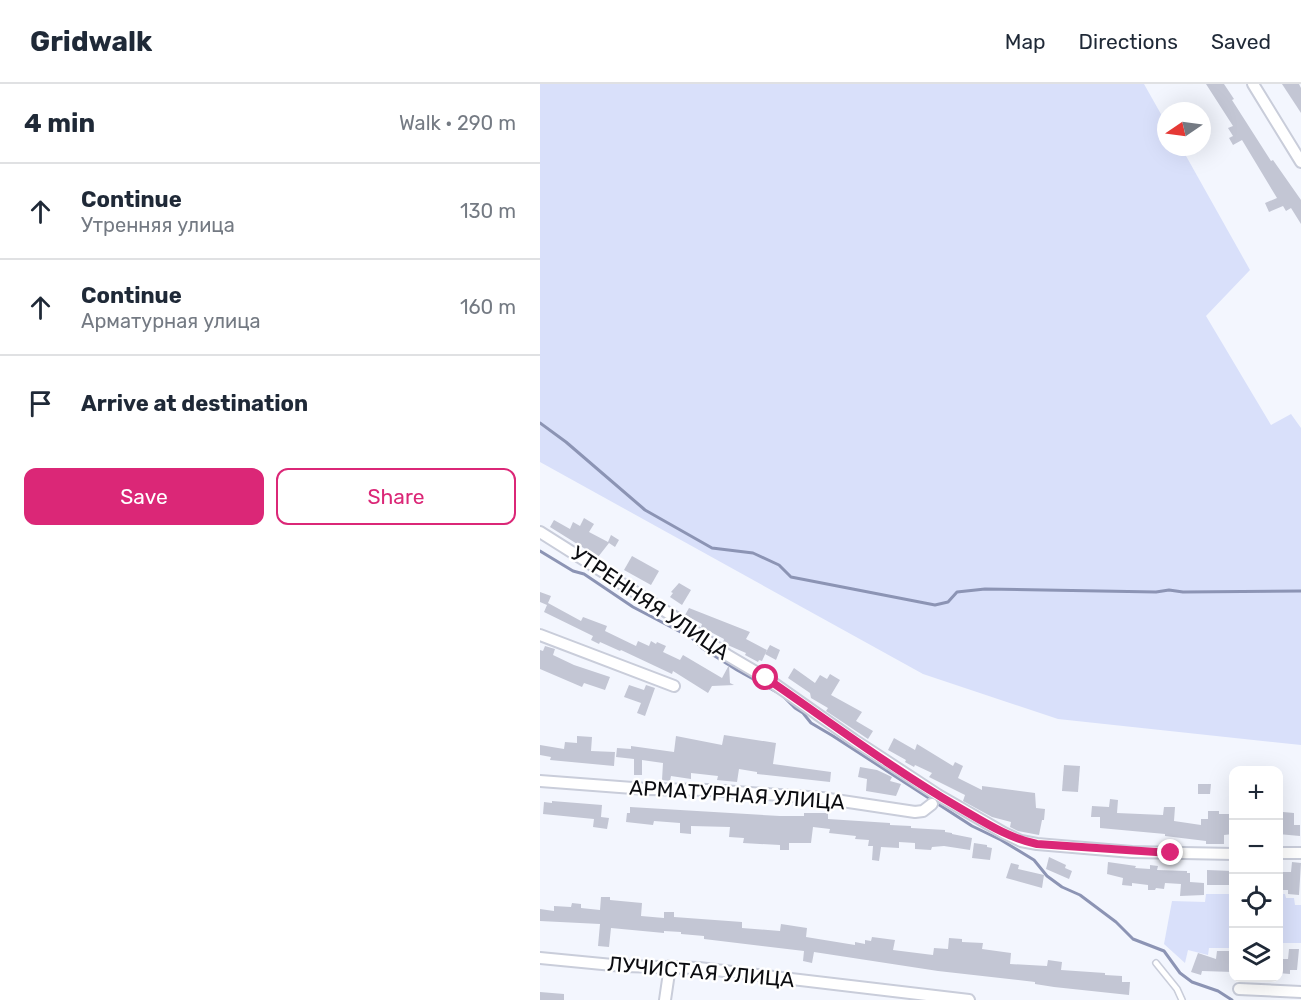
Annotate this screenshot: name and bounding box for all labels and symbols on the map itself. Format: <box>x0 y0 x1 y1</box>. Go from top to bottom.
north arrow <box>1157 102 1211 156</box>
street label: УТРЕННЯЯ УЛИЦА <box>567 540 734 665</box>
route start <box>752 664 778 690</box>
street label: АРМАТУРНАЯ УЛИЦА <box>628 774 846 815</box>
route end <box>1157 839 1183 865</box>
street label: ЛУЧИСТАЯ УЛИЦА <box>607 951 795 992</box>

